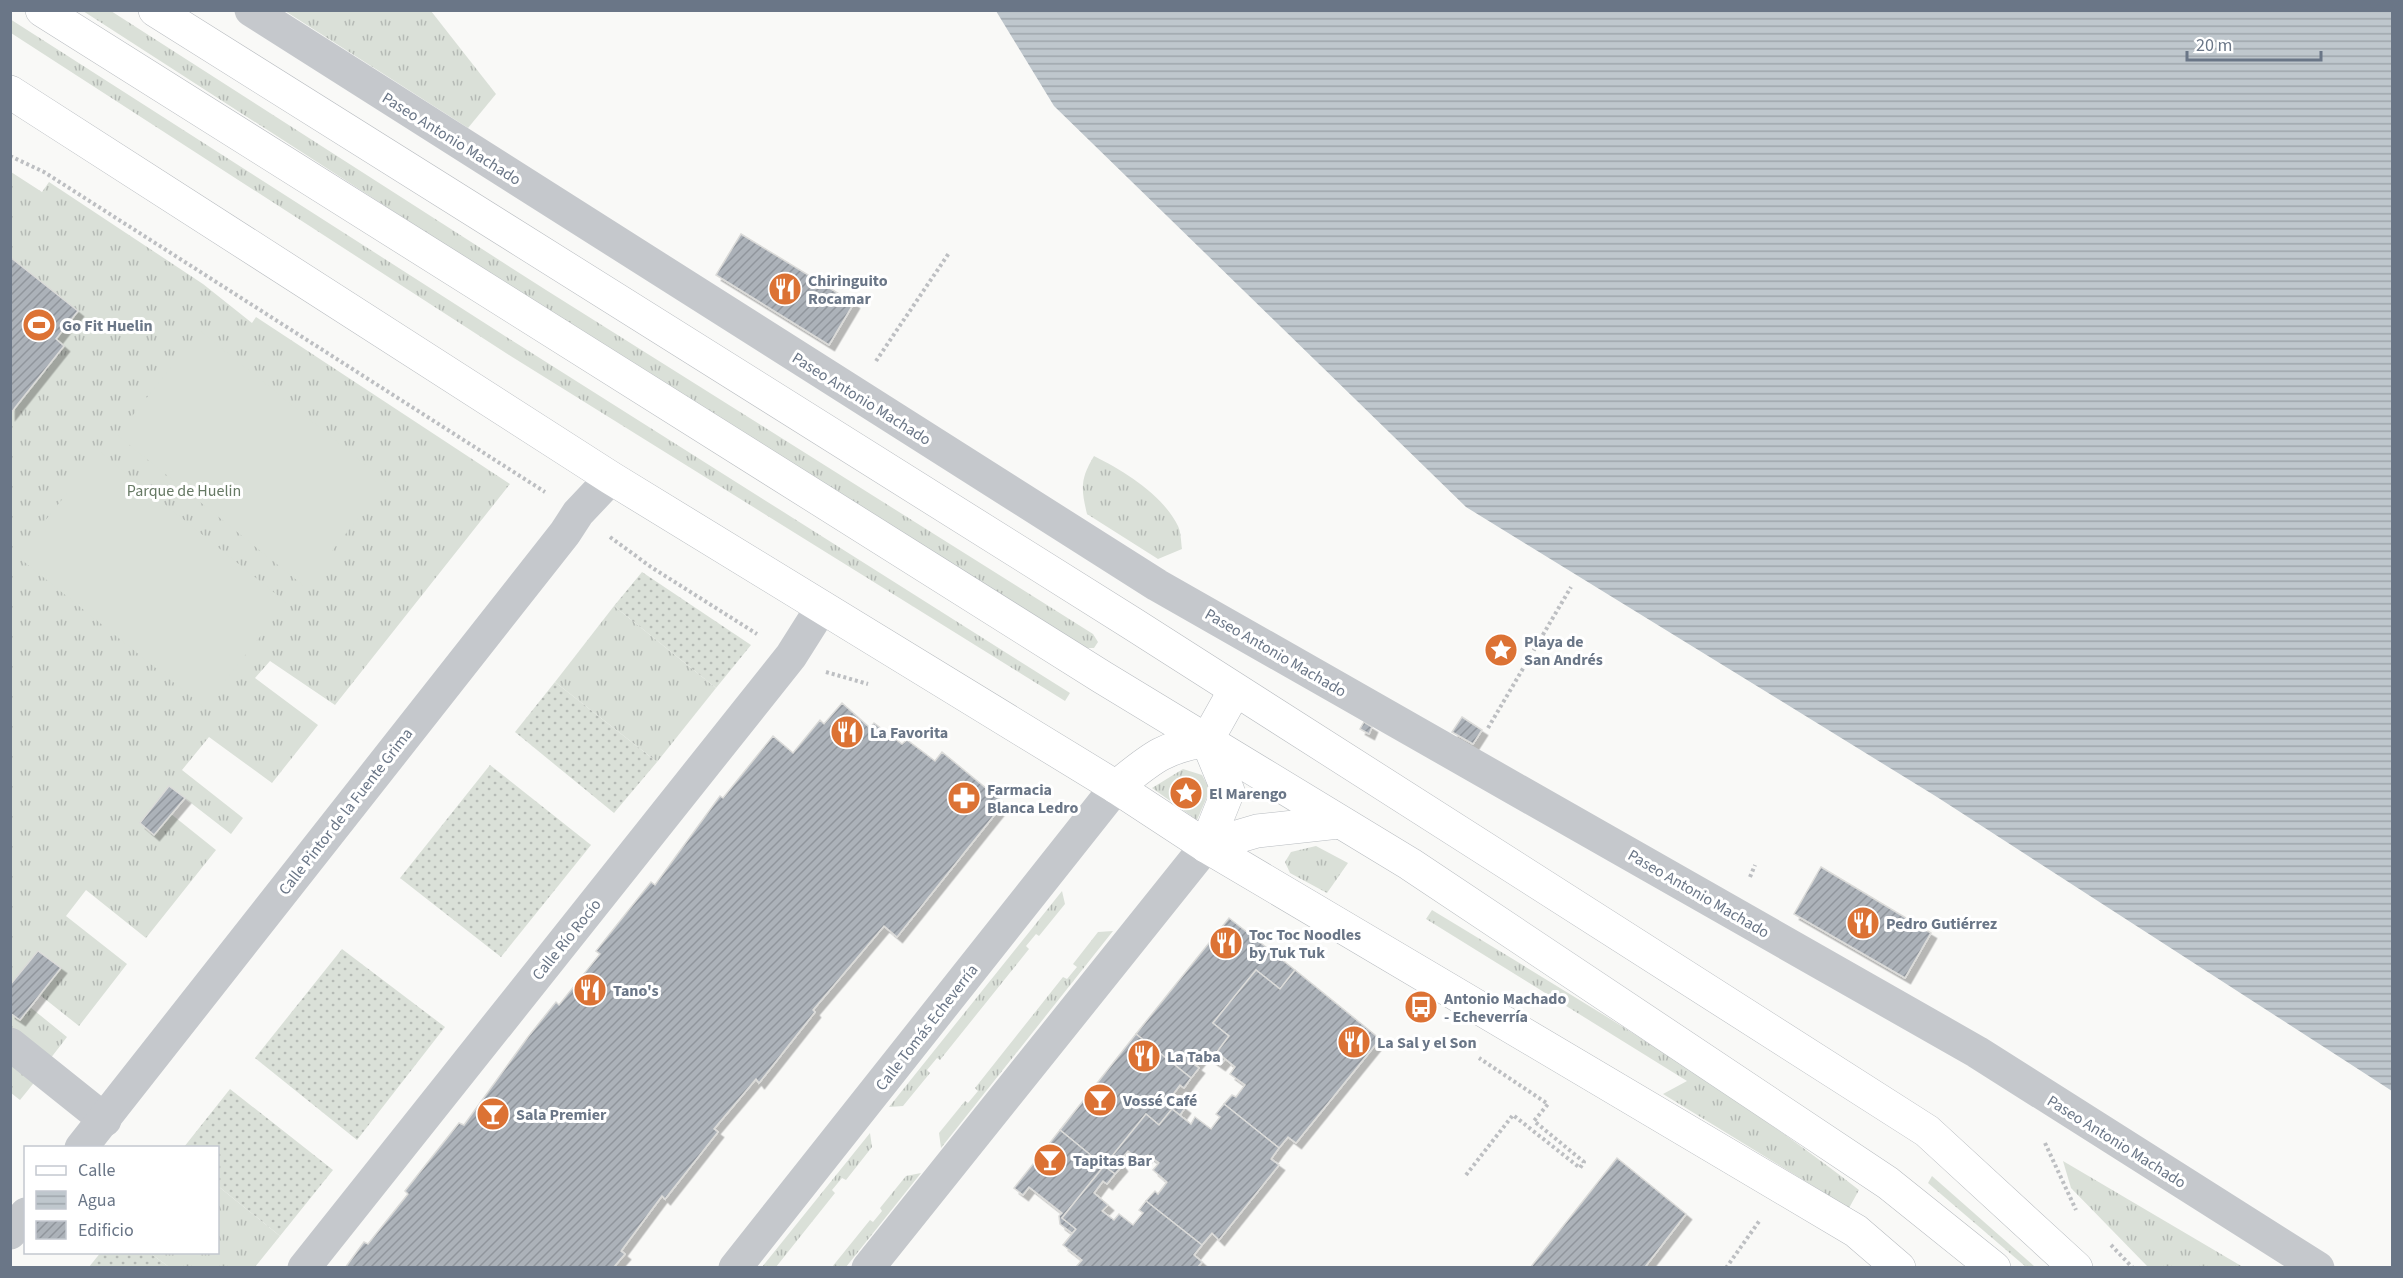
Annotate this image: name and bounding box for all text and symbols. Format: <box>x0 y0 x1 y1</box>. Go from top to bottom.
scale bar <box>2187 24 2320 62</box>
text: 20 m <box>2196 33 2232 58</box>
street label: Paseo Antonio Machado <box>378 87 525 191</box>
place label: Chiringuito Rocamar <box>808 270 888 310</box>
restaurant icon: Chiringuito Rocamar <box>767 271 803 307</box>
sports icon: Go Fit Huelin <box>21 307 57 343</box>
place label: Go Fit Huelin <box>62 315 153 337</box>
street label: Paseo Antonio Machado <box>788 347 935 451</box>
park label: Parque de Huelin <box>127 480 241 502</box>
street label: Paseo Antonio Machado <box>1201 603 1350 702</box>
place label: Playa de San Andrés <box>1524 631 1603 671</box>
place icon: Playa de San Andrés <box>1483 632 1519 668</box>
restaurant icon: La Favorita <box>829 714 865 750</box>
place label: La Favorita <box>870 722 948 744</box>
street label: Calle Pintor de la Fuente Grima <box>274 724 418 900</box>
place icon: El Marengo <box>1168 775 1204 811</box>
place label: Farmacia Blanca Ledro <box>987 779 1079 819</box>
pharmacy icon: Farmacia Blanca Ledro <box>946 780 982 816</box>
place label: El Marengo <box>1209 783 1287 805</box>
street label: Paseo Antonio Machado <box>1624 844 1773 943</box>
street label: Calle Río Rocío <box>527 894 606 985</box>
restaurant icon: Pedro Gutiérrez <box>1845 905 1881 941</box>
place label: Pedro Gutiérrez <box>1886 913 1997 935</box>
place label: Toc Toc Noodles by Tuk Tuk <box>1249 924 1361 964</box>
restaurant icon: Toc Toc Noodles by Tuk Tuk <box>1208 925 1244 961</box>
street label: Calle Tomás Echeverría <box>871 960 983 1095</box>
restaurant icon: Tano's <box>572 972 608 1008</box>
place label: Tano's <box>613 980 659 1002</box>
place label: Antonio Machado - Echeverría <box>1443 988 1567 1028</box>
bus stop icon: Antonio Machado - Echeverría <box>1403 989 1439 1025</box>
restaurant icon: La Sal y el Son <box>1336 1024 1372 1060</box>
place label: La Sal y el Son <box>1377 1032 1477 1054</box>
restaurant icon: La Taba <box>1126 1038 1162 1074</box>
place label: La Taba <box>1167 1046 1221 1068</box>
bar icon: Vossé Café <box>1082 1082 1118 1118</box>
place label: Vossé Café <box>1122 1090 1197 1112</box>
street label: Paseo Antonio Machado <box>2043 1090 2190 1194</box>
bar icon: Sala Premier <box>475 1096 511 1132</box>
place label: Sala Premier <box>516 1104 607 1126</box>
bar icon: Tapitas Bar <box>1032 1142 1068 1178</box>
legend <box>24 1146 219 1254</box>
place label: Tapitas Bar <box>1073 1150 1153 1172</box>
text: Calle <box>78 1158 116 1183</box>
text: Agua <box>78 1188 116 1213</box>
text: Edificio <box>78 1218 134 1243</box>

